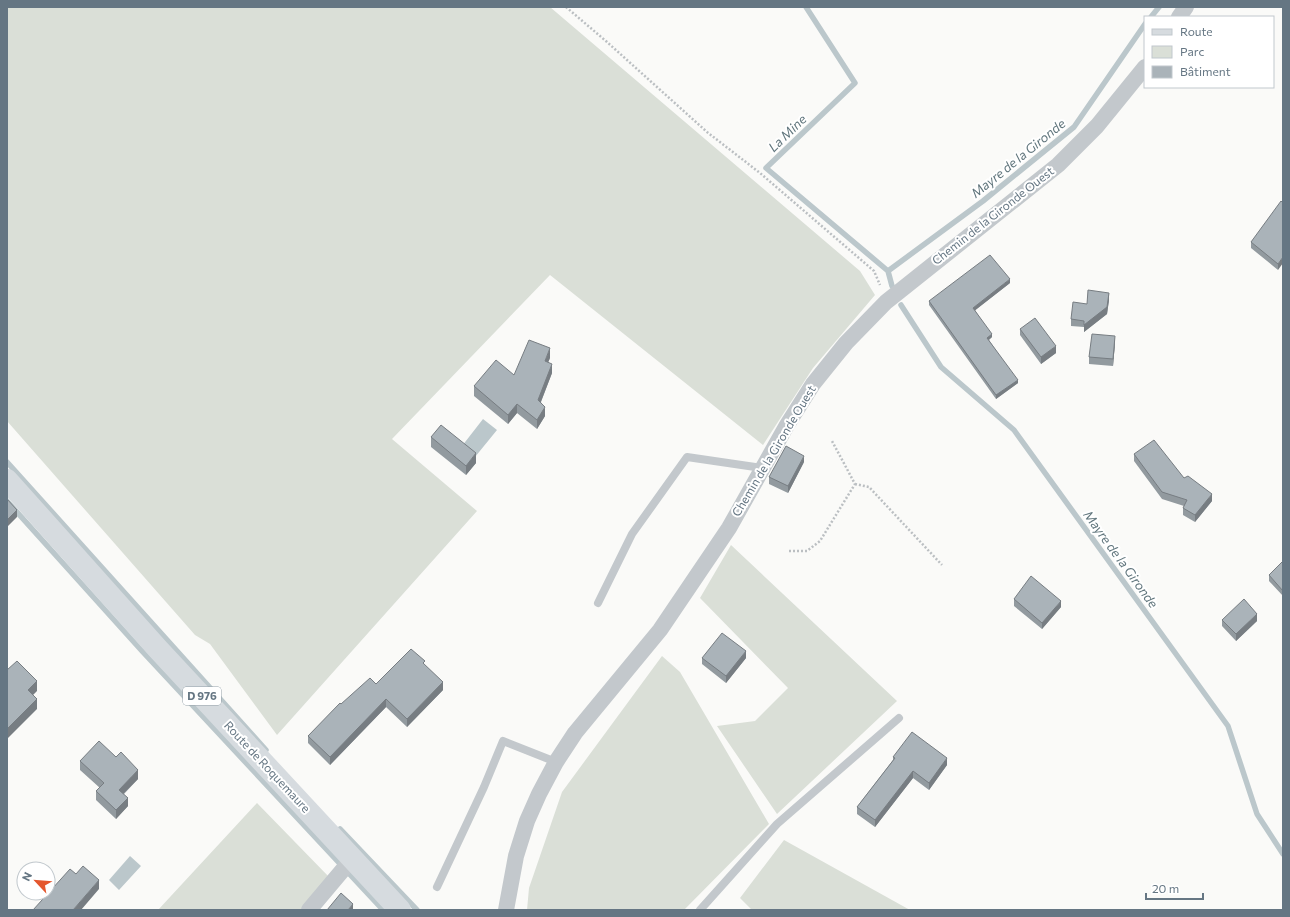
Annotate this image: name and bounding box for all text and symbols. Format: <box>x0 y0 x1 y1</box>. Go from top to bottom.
legend <box>1144 16 1274 88</box>
text: Route <box>1180 24 1213 38</box>
text: Parc <box>1180 44 1204 58</box>
text: Bâtiment <box>1180 64 1231 78</box>
water label: La Mine <box>765 111 810 155</box>
water label: Mayre de la Gironde <box>968 115 1069 201</box>
street label: Chemin de la Gironde Ouest <box>929 163 1056 267</box>
street label: Chemin de la Gironde Ouest <box>728 382 818 519</box>
water label: Mayre de la Gironde <box>1080 507 1162 611</box>
road number: D 976 <box>183 687 221 705</box>
street label: Route de Roquemaure <box>222 718 314 815</box>
north arrow <box>16 861 56 901</box>
text: N <box>19 870 34 883</box>
scale bar <box>1146 875 1203 901</box>
text: 20 m <box>1152 881 1179 895</box>

